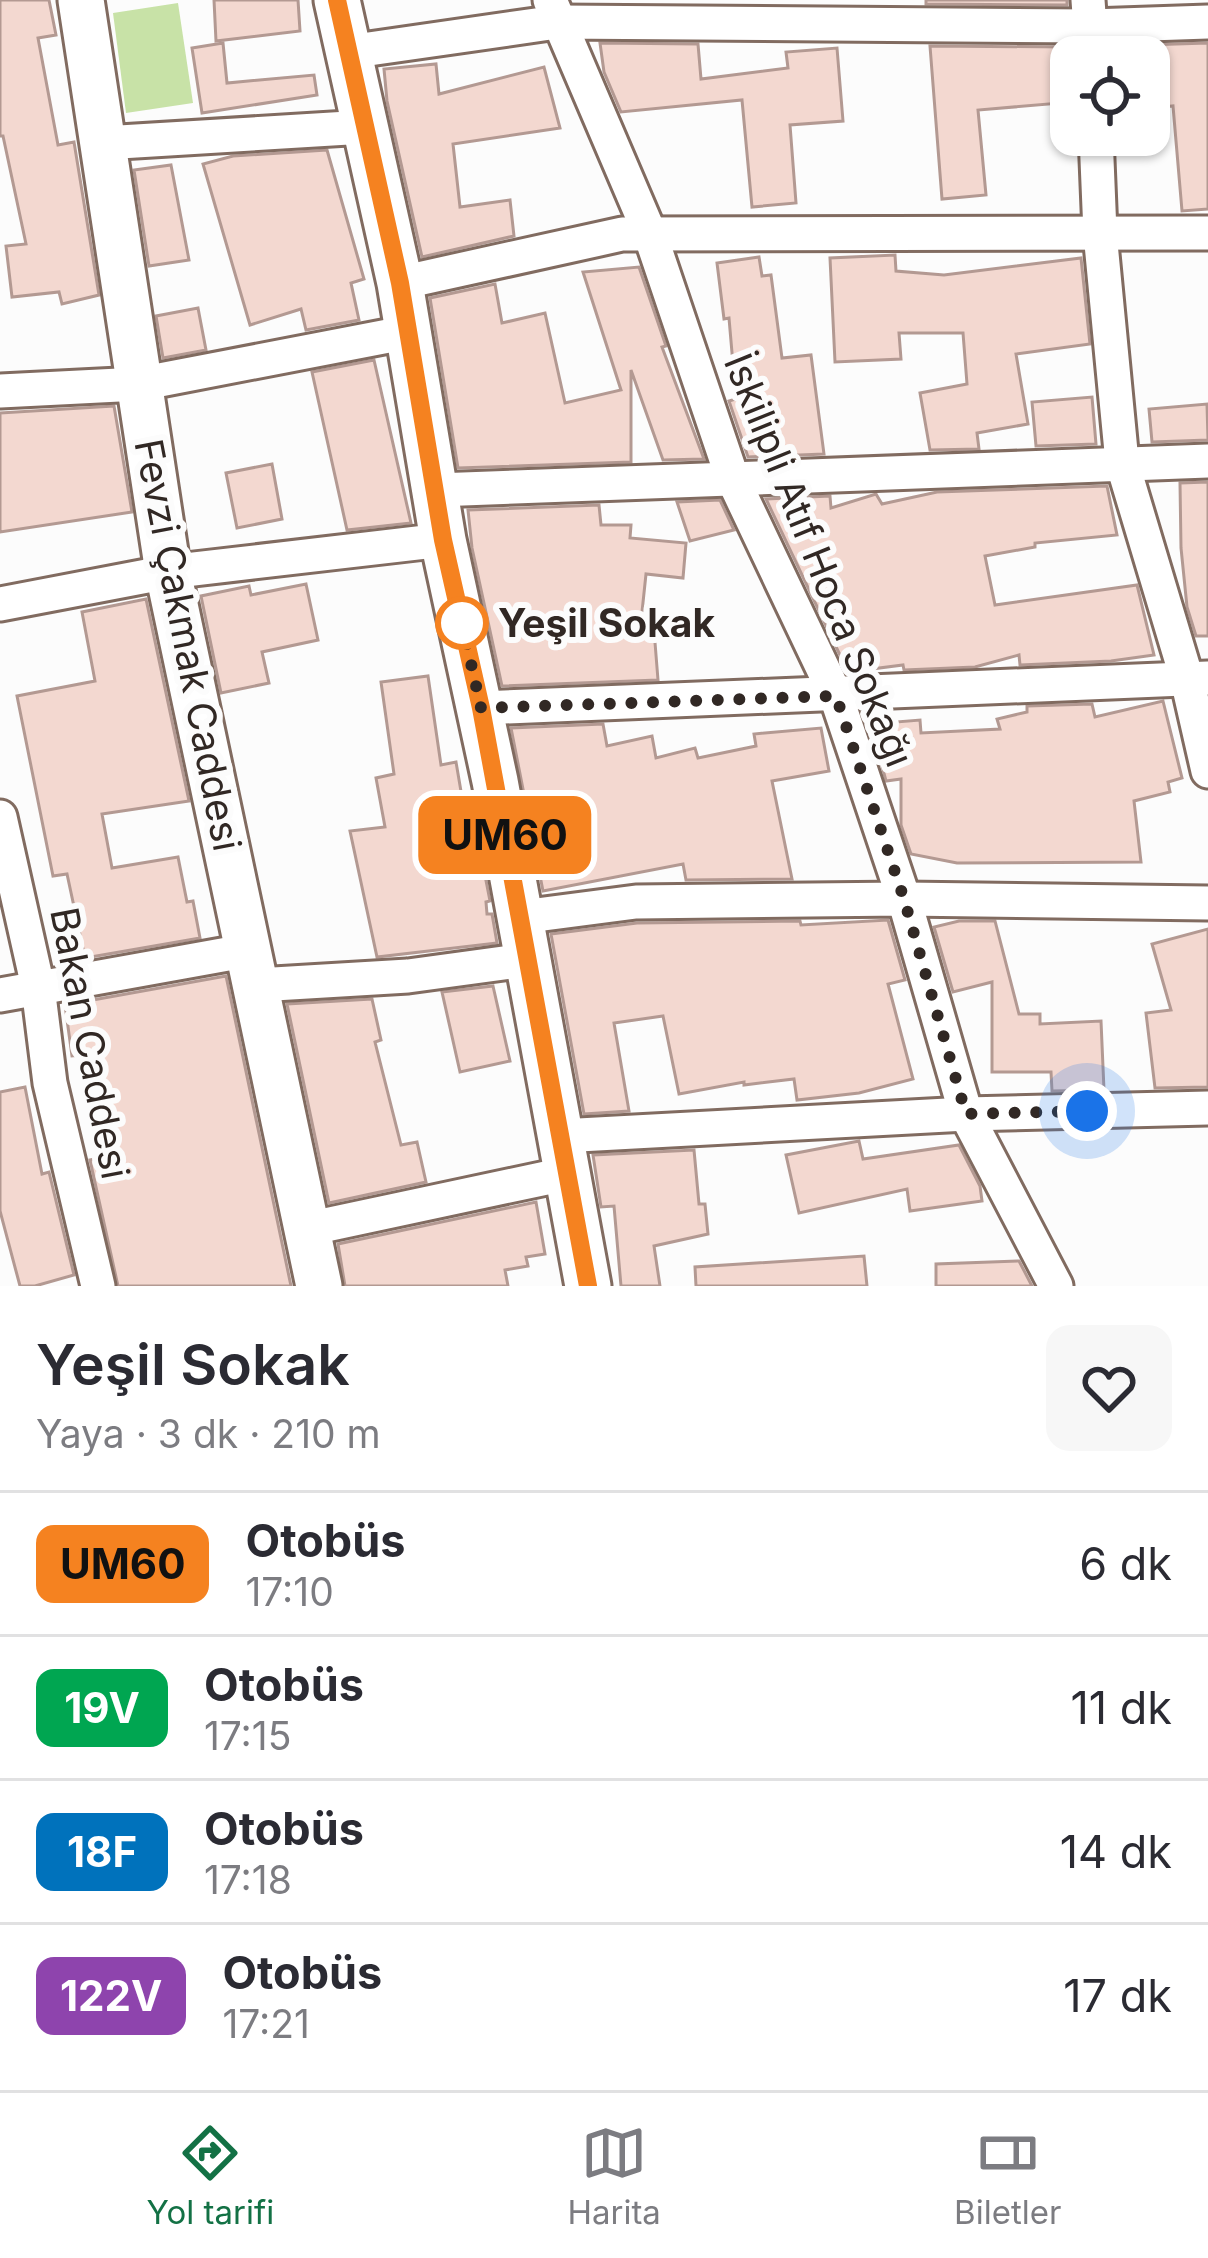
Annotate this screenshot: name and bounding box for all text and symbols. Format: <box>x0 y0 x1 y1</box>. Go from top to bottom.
map controls <box>1050 36 1170 156</box>
button: locate <box>1050 36 1170 156</box>
street label: İskilipli Atıf Hoca Sokağı <box>715 346 924 773</box>
street label: Fevzi Çakmak Caddesi <box>125 435 251 855</box>
marker: Yeşil Sokak <box>437 598 487 648</box>
place label: Yeşil Sokak <box>498 599 715 646</box>
line badge: UM60 <box>421 796 589 874</box>
text: UM60 <box>442 809 568 860</box>
street label: Bakan Caddesi <box>41 903 140 1183</box>
your location <box>1057 1081 1117 1141</box>
button: heart <box>1046 1325 1172 1451</box>
text: Yeşil Sokak <box>36 1330 350 1399</box>
text: Yaya · 3 dk · 210 m <box>36 1410 381 1457</box>
text: Otobüs <box>245 1513 405 1568</box>
text: 6 dk <box>1079 1536 1172 1591</box>
text: UM60 <box>60 1538 185 1589</box>
text: 17:10 <box>245 1568 334 1615</box>
text: Otobüs <box>204 1657 364 1712</box>
text: 11 dk <box>1070 1680 1172 1735</box>
text: 19V <box>64 1682 140 1733</box>
text: 17:15 <box>204 1712 291 1759</box>
text: Otobüs <box>204 1801 364 1856</box>
text: 14 dk <box>1060 1824 1172 1879</box>
text: 18F <box>67 1826 137 1877</box>
text: 17:18 <box>204 1856 292 1903</box>
text: Otobüs <box>222 1945 382 2000</box>
text: 17 dk <box>1063 1968 1172 2023</box>
text: 122V <box>60 1970 162 2021</box>
text: 17:21 <box>222 2000 310 2047</box>
tab: Yol tarifi <box>147 2120 274 2232</box>
tab: Harita <box>567 2120 661 2232</box>
tab: Biletler <box>954 2120 1061 2232</box>

